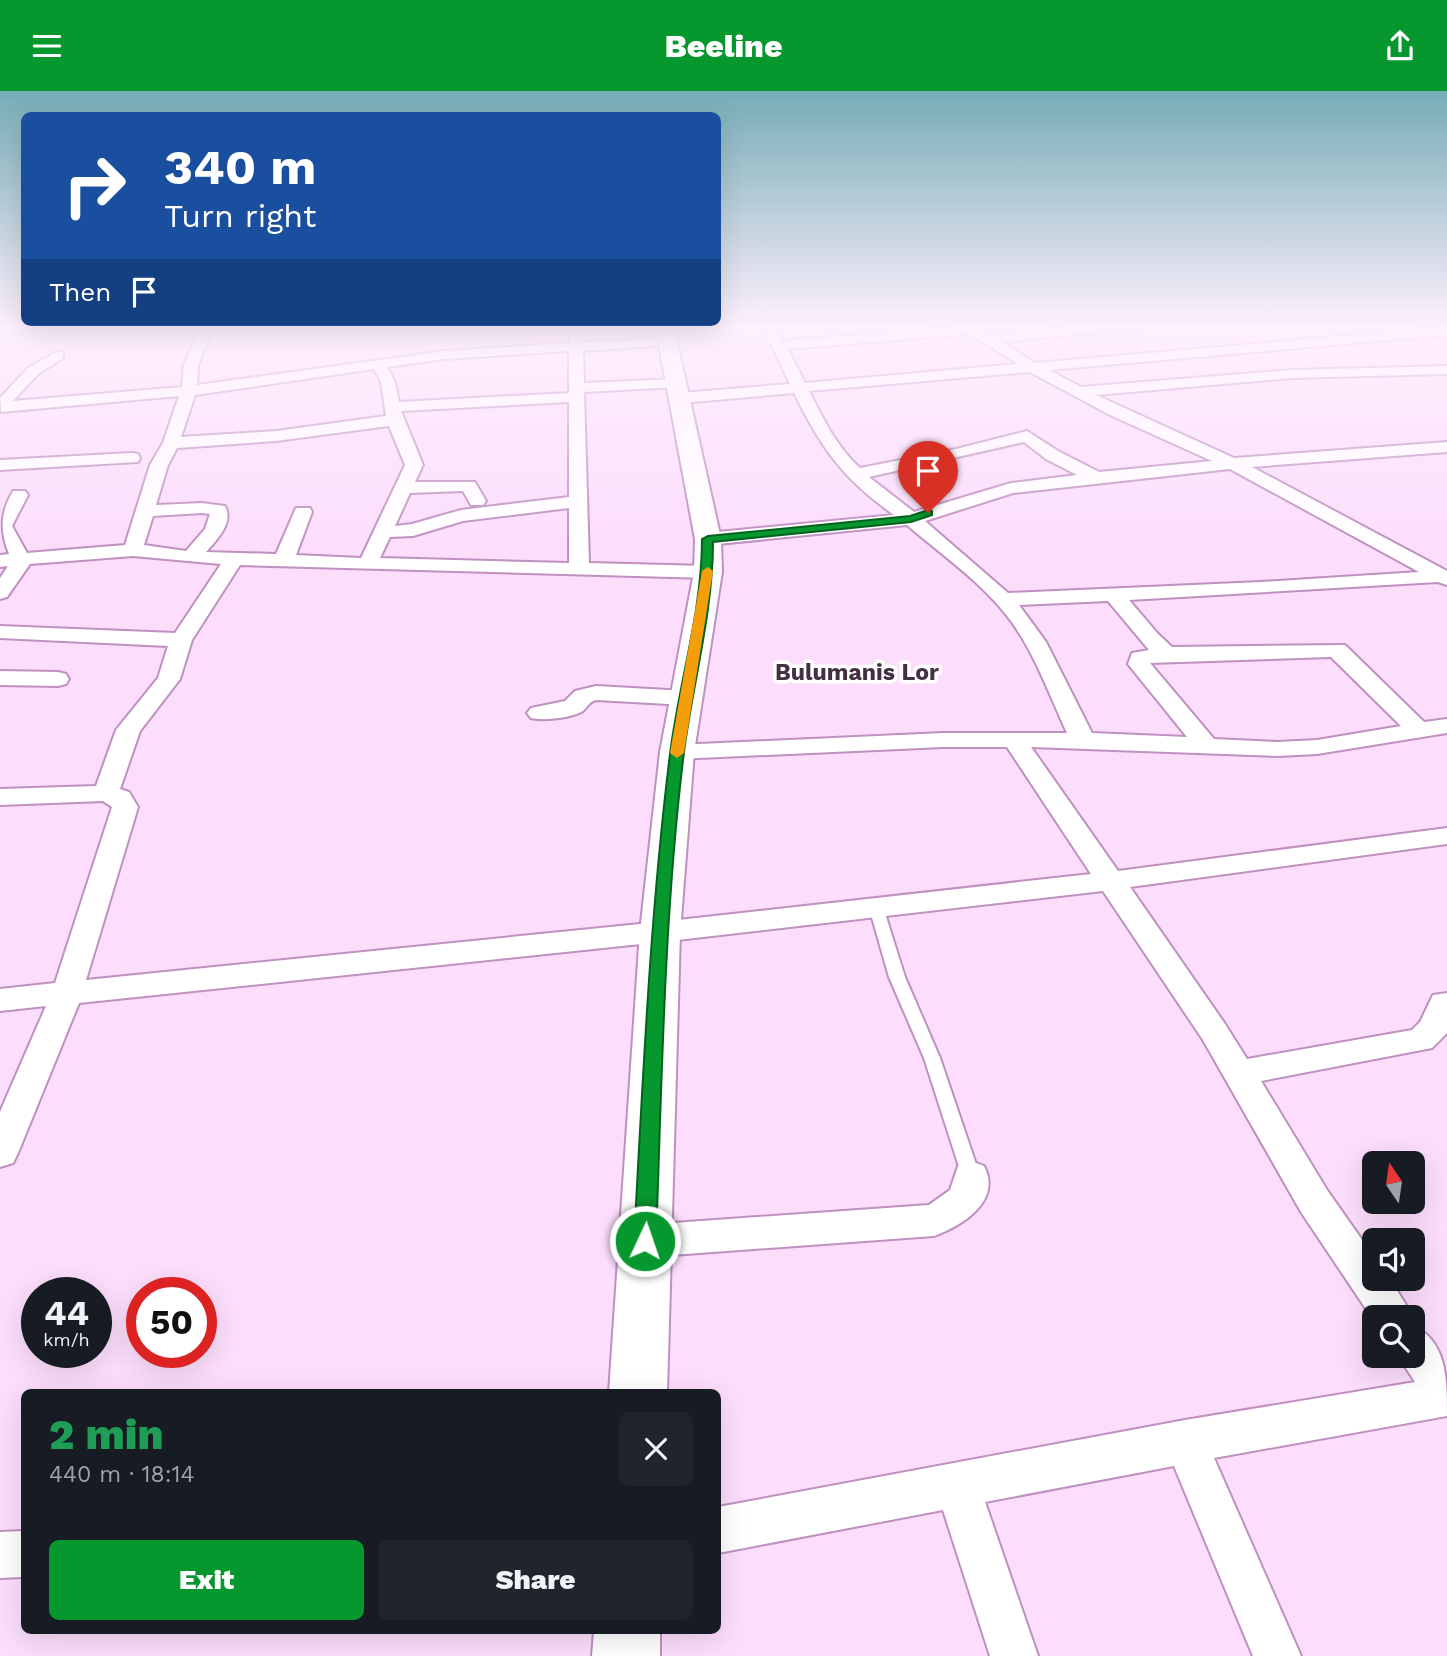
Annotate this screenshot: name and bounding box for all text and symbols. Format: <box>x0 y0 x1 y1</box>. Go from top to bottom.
icon: menu <box>28 27 66 65</box>
text: Beeline <box>664 27 783 65</box>
icon: share <box>1381 27 1419 65</box>
text: 340 m <box>164 138 316 196</box>
icon: right <box>49 140 140 231</box>
text: Turn right <box>164 197 316 235</box>
icon: arrive <box>125 273 163 311</box>
text: Then <box>49 277 111 307</box>
pin <box>898 441 958 513</box>
icon: arrive <box>909 452 947 490</box>
district label: Bulumanis Lor <box>775 659 939 686</box>
north arrow <box>1362 1151 1424 1215</box>
map controls <box>1362 1151 1425 1368</box>
position arrow <box>608 1204 682 1278</box>
button: sound <box>1362 1228 1425 1291</box>
speed limit sign: 50 <box>126 1277 217 1368</box>
text: 44 <box>44 1292 89 1334</box>
button: search <box>1362 1305 1425 1368</box>
text: km/h <box>43 1329 90 1350</box>
text: 2 min <box>49 1410 163 1459</box>
button: close <box>619 1412 693 1486</box>
text: 440 m · 18:14 <box>49 1461 195 1488</box>
button: Exit <box>49 1540 364 1620</box>
button: Share <box>378 1540 693 1620</box>

